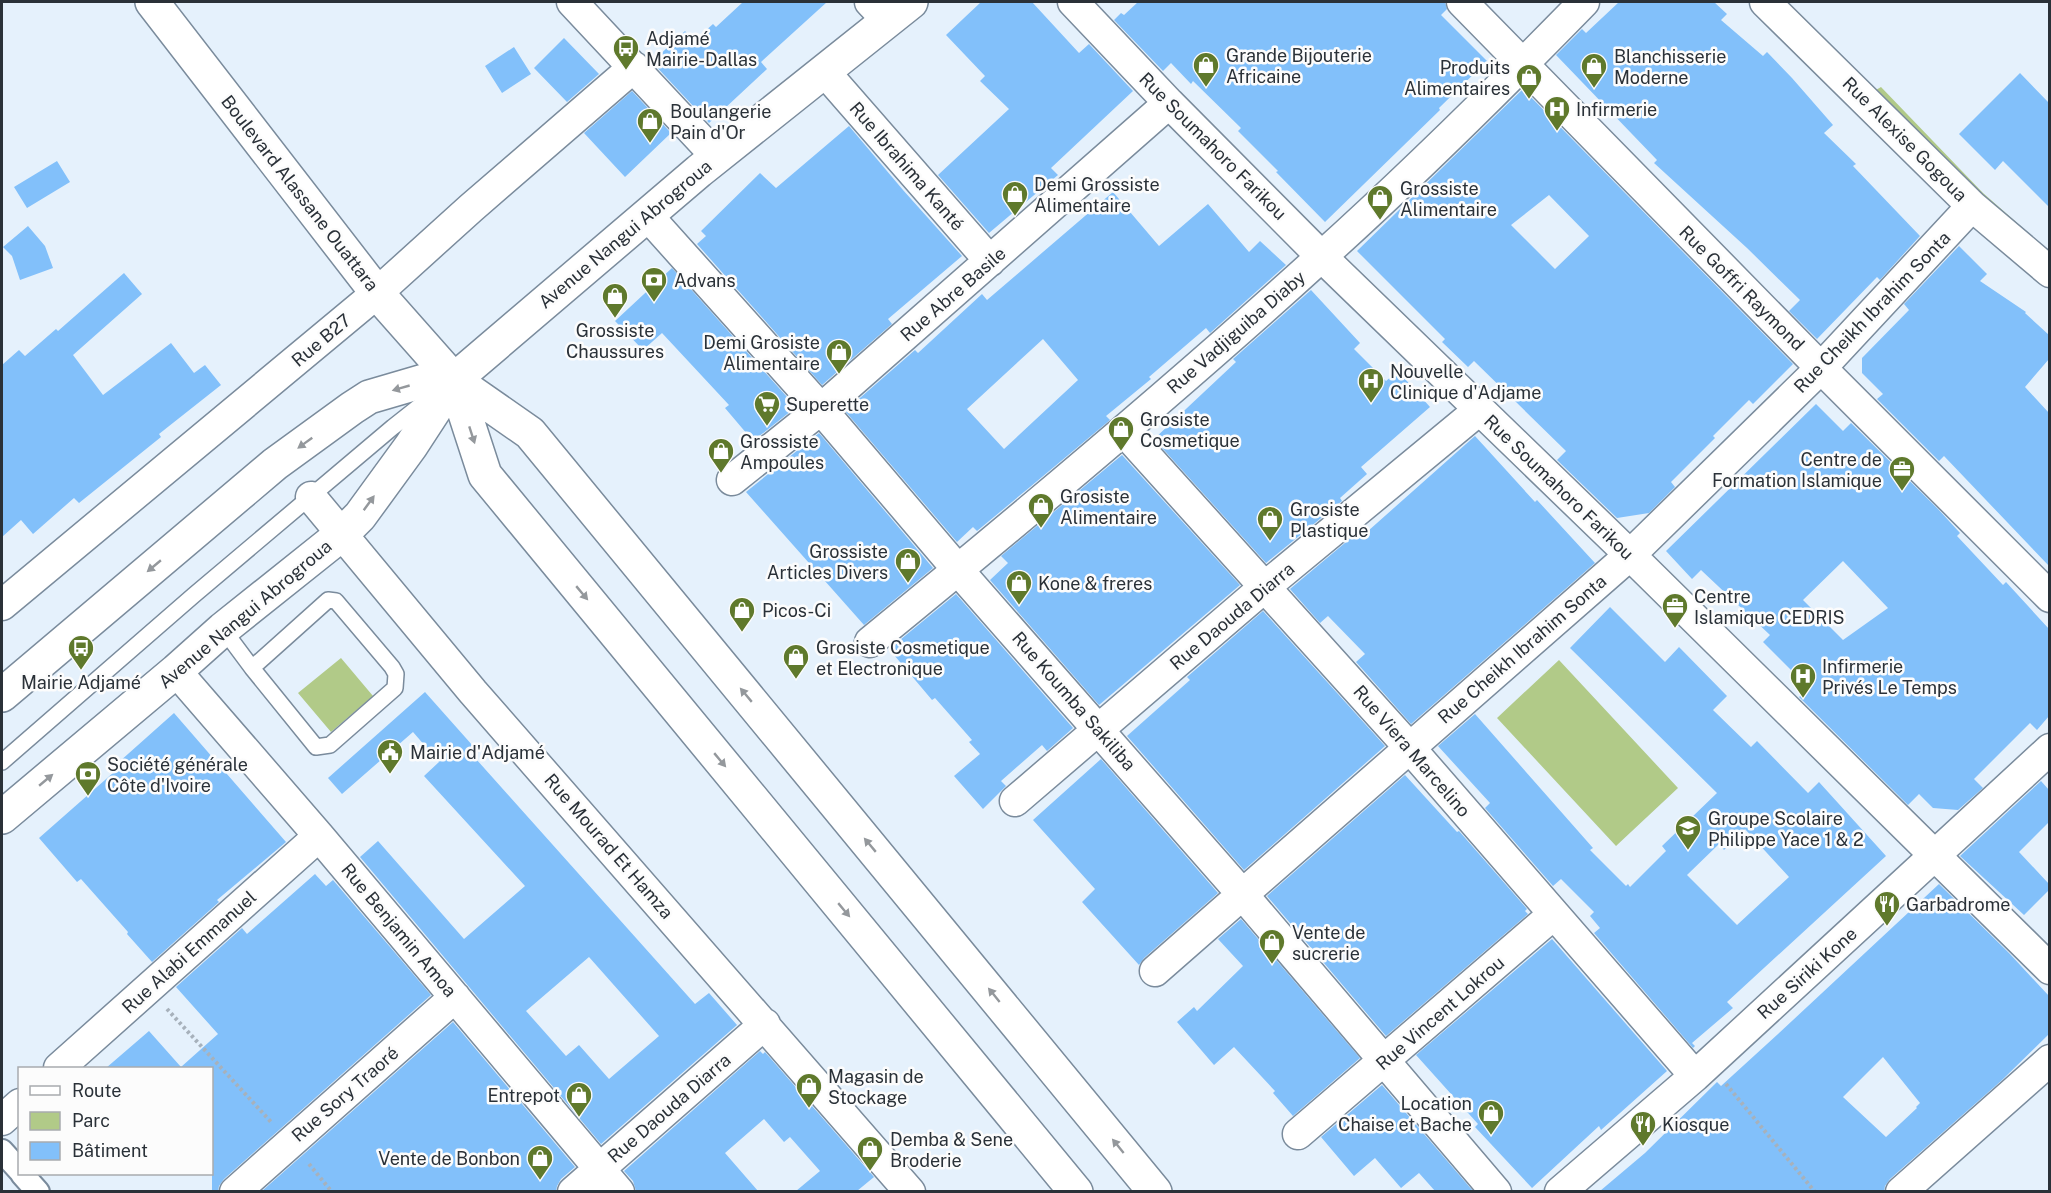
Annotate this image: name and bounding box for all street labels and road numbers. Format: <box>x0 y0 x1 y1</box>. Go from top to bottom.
street label: Rue Soumahoro Farikou <box>1135 68 1291 224</box>
street label: Rue Alexise Gogoua <box>1838 72 1972 206</box>
street label: Boulevard Alassane Ouattara <box>217 91 383 295</box>
street label: Rue Ibrahima Kanté <box>846 97 968 235</box>
street label: Avenue Nangui Abrogroua <box>534 155 716 313</box>
street label: Rue Goffri Raymond <box>1675 221 1809 355</box>
street label: Rue Cheikh Ibrahim Sonta <box>1789 227 1955 397</box>
street label: Rue Abre Basile <box>896 243 1010 345</box>
street label: Rue Vadjiguiba Diaby <box>1163 266 1310 398</box>
street label: Rue B27 <box>287 309 355 371</box>
street label: Rue Soumahoro Farikou <box>1480 410 1638 564</box>
street label: Avenue Nangui Abrogroua <box>154 535 336 693</box>
street label: Rue Daouda Diarra <box>1166 558 1298 674</box>
street label: Rue Cheikh Ibrahim Sonta <box>1434 570 1610 728</box>
street label: Rue Koumba Sakiliba <box>1008 627 1140 775</box>
street label: Rue Viera Marcelino <box>1349 681 1475 821</box>
street label: Rue Mourad Et Hamza <box>540 769 678 923</box>
street label: Rue Benjamin Amoa <box>337 859 461 1001</box>
street label: Rue Alabi Emmanuel <box>118 886 260 1018</box>
street label: Rue Siriki Kone <box>1753 923 1861 1023</box>
street label: Rue Vincent Lokrou <box>1372 952 1508 1074</box>
street label: Rue Sory Traoré <box>287 1042 403 1146</box>
street label: Rue Daouda Diarra <box>603 1049 735 1167</box>

